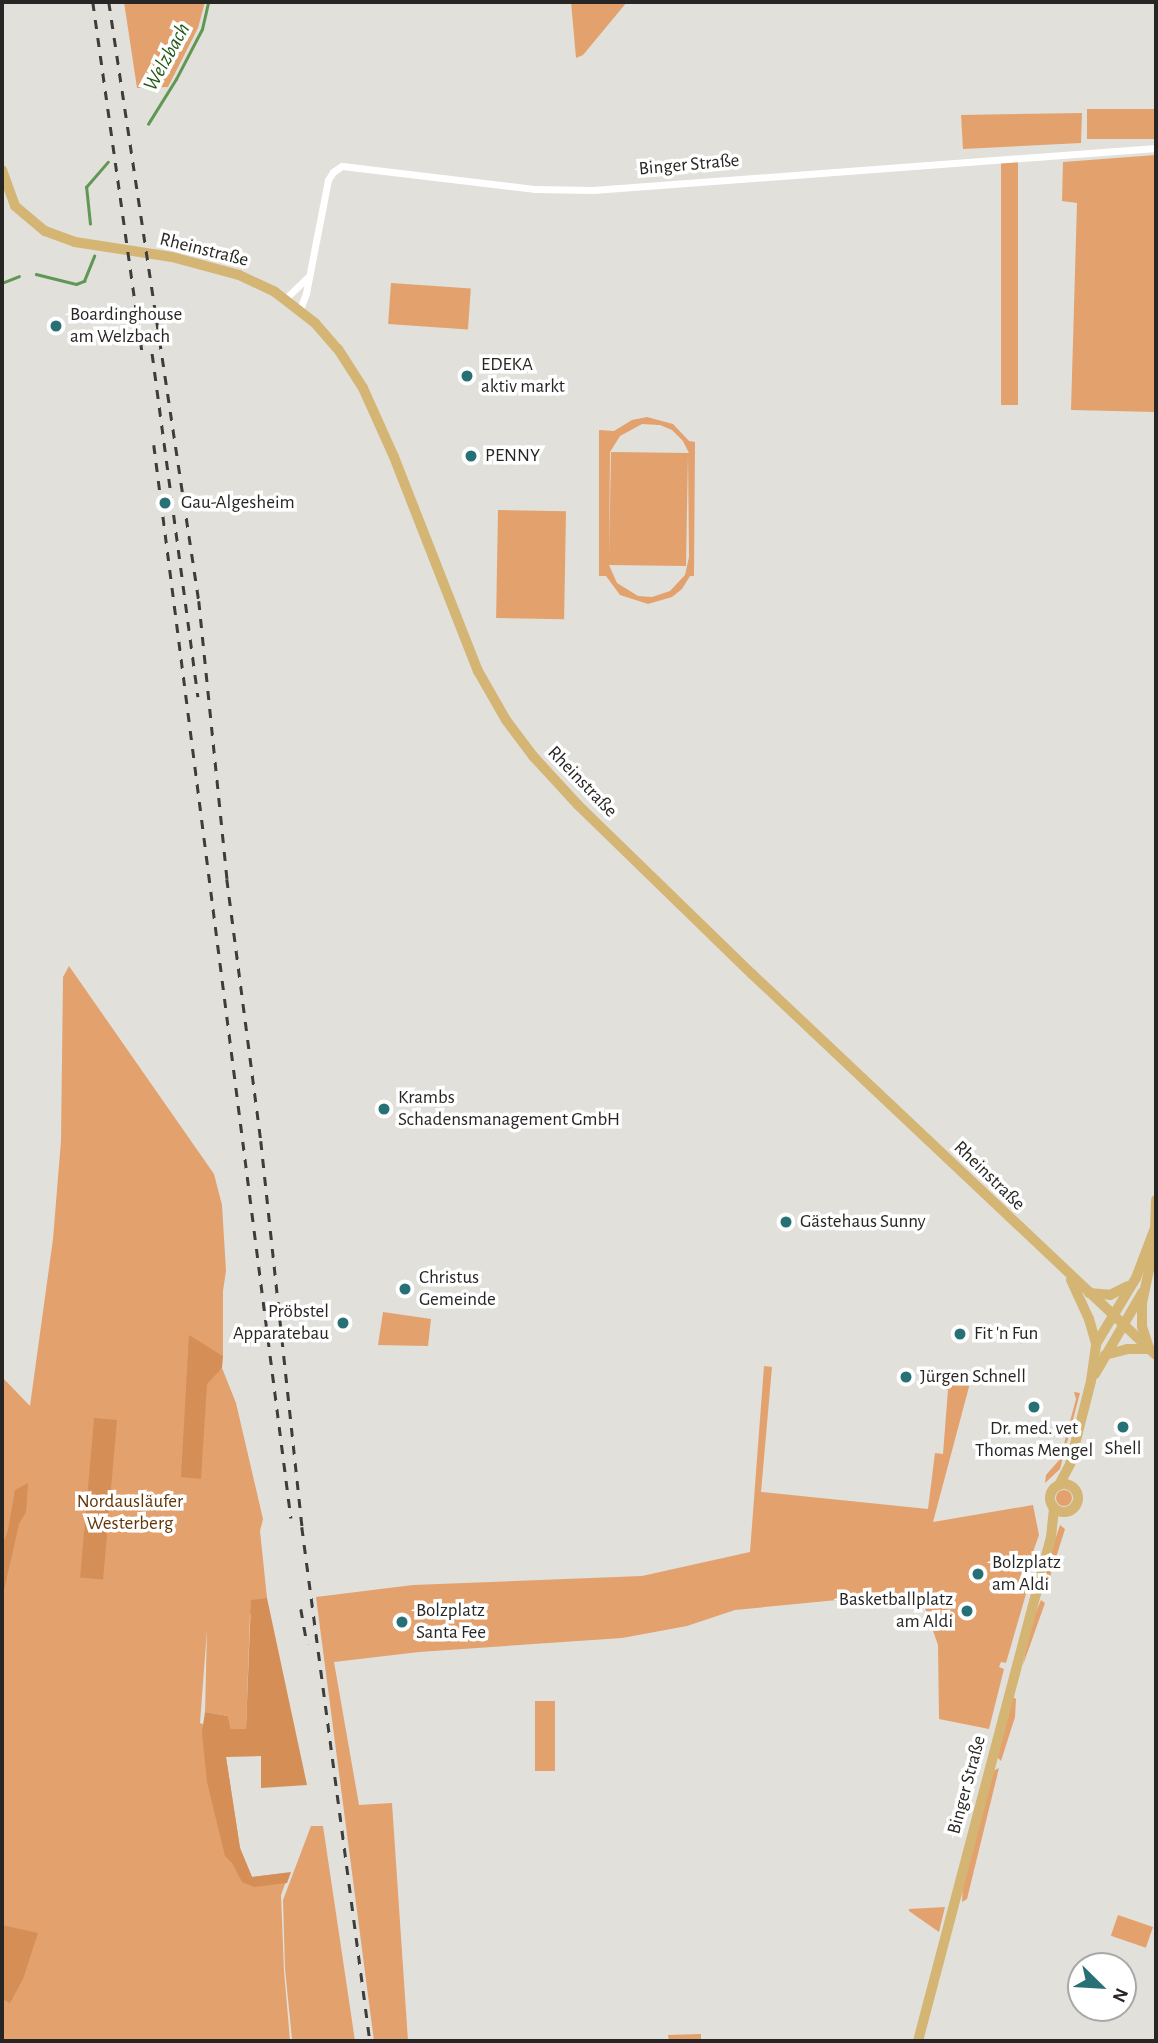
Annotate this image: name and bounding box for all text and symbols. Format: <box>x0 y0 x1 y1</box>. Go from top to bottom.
water label: Welzbach <box>138 19 196 95</box>
street label: Binger Straße <box>638 149 740 181</box>
street label: Rheinstraße <box>157 228 251 272</box>
place label: Boardinghouse am Welzbach <box>70 304 182 348</box>
marker: Boardinghouse am Welzbach <box>48 318 64 334</box>
place label: EDEKA aktiv markt <box>481 354 565 398</box>
marker: EDEKA aktiv markt <box>459 368 475 384</box>
place label: PENNY <box>485 445 540 467</box>
marker: PENNY <box>463 448 479 464</box>
place label: Gau-Algesheim <box>181 492 295 514</box>
marker: Gau-Algesheim <box>155 493 175 513</box>
street label: Rheinstraße <box>542 742 622 822</box>
place label: Krambs Schadensmanagement GmbH <box>398 1087 620 1131</box>
marker: Krambs Schadensmanagement GmbH <box>376 1101 392 1117</box>
street label: Rheinstraße <box>949 1136 1029 1216</box>
place label: Gästehaus Sunny <box>800 1211 926 1233</box>
marker: Gästehaus Sunny <box>778 1214 794 1230</box>
place label: Christus Gemeinde <box>419 1267 496 1311</box>
marker: Christus Gemeinde <box>397 1281 413 1297</box>
place label: Pröbstel Apparatebau <box>233 1301 329 1345</box>
marker: Pröbstel Apparatebau <box>335 1315 351 1331</box>
place label: Fit 'n Fun <box>974 1323 1038 1345</box>
marker: Fit 'n Fun <box>952 1326 968 1342</box>
place label: Jürgen Schnell <box>920 1366 1026 1388</box>
marker: Jürgen Schnell <box>898 1369 914 1385</box>
marker: Dr. med. vet Thomas Mengel <box>1026 1399 1042 1415</box>
place label: Dr. med. vet Thomas Mengel <box>975 1418 1093 1462</box>
marker: Shell <box>1115 1419 1131 1435</box>
place label: Shell <box>1105 1438 1141 1460</box>
park label: Nordausläufer Westerberg <box>77 1491 183 1535</box>
place label: Bolzplatz am Aldi <box>992 1552 1061 1596</box>
marker: Bolzplatz am Aldi <box>970 1566 986 1582</box>
place label: Basketballplatz am Aldi <box>839 1589 953 1633</box>
place label: Bolzplatz Santa Fee <box>416 1600 486 1644</box>
marker: Basketballplatz am Aldi <box>959 1603 975 1619</box>
marker: Bolzplatz Santa Fee <box>394 1614 410 1630</box>
street label: Binger Straße <box>943 1733 991 1837</box>
north arrow <box>1067 1952 1137 2022</box>
text: N <box>1108 1985 1131 2005</box>

